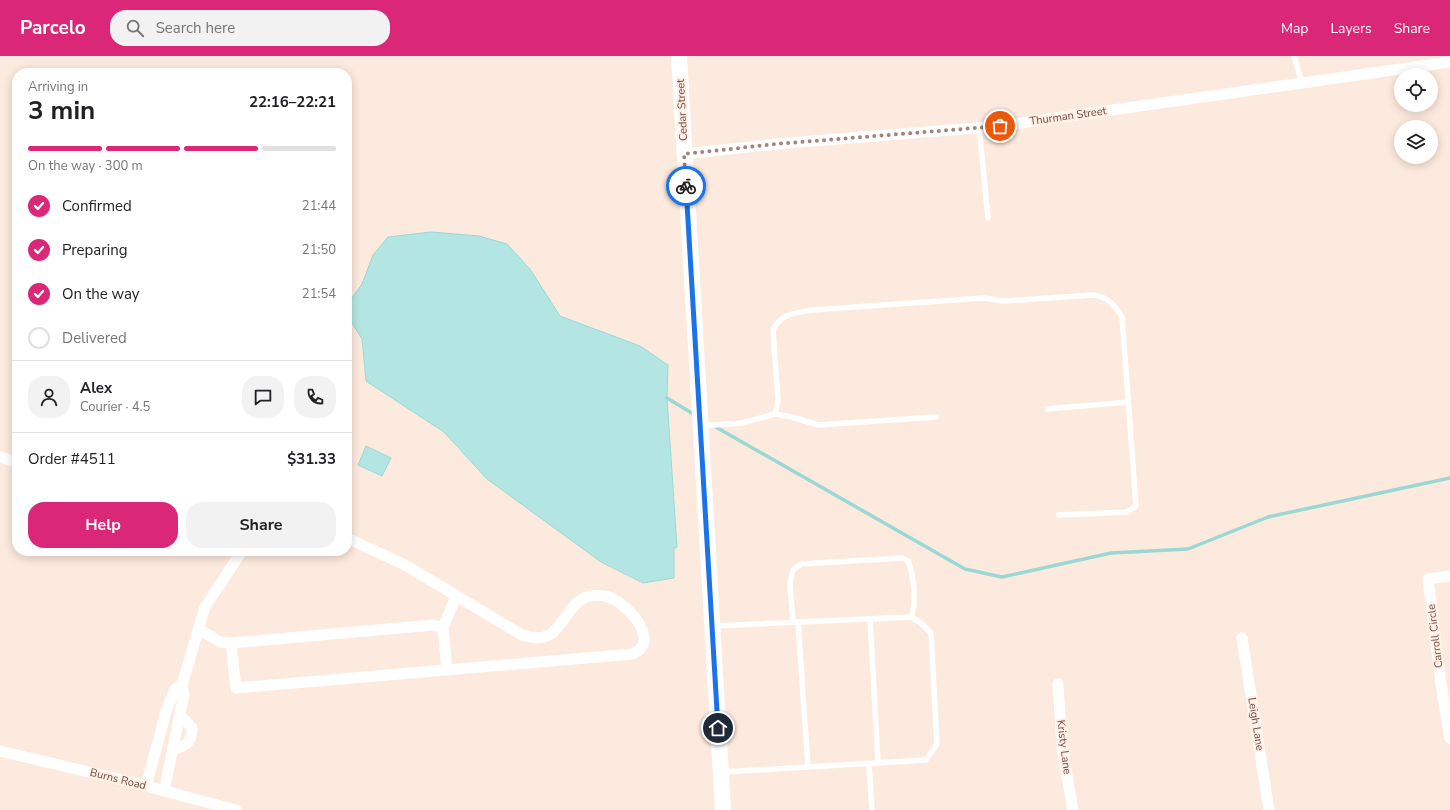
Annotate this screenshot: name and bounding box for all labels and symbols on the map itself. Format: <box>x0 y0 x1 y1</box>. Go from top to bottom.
street label: Cedar Street <box>673 79 691 141</box>
street label: Thurman Street <box>1029 103 1107 129</box>
pin <box>983 109 1017 143</box>
courier <box>666 166 706 206</box>
street label: Carroll Circle <box>1424 603 1446 669</box>
street label: Leigh Lane <box>1244 696 1268 752</box>
pin <box>701 711 735 745</box>
street label: Kristy Lane <box>1053 719 1075 775</box>
street label: Burns Road <box>88 765 148 793</box>

